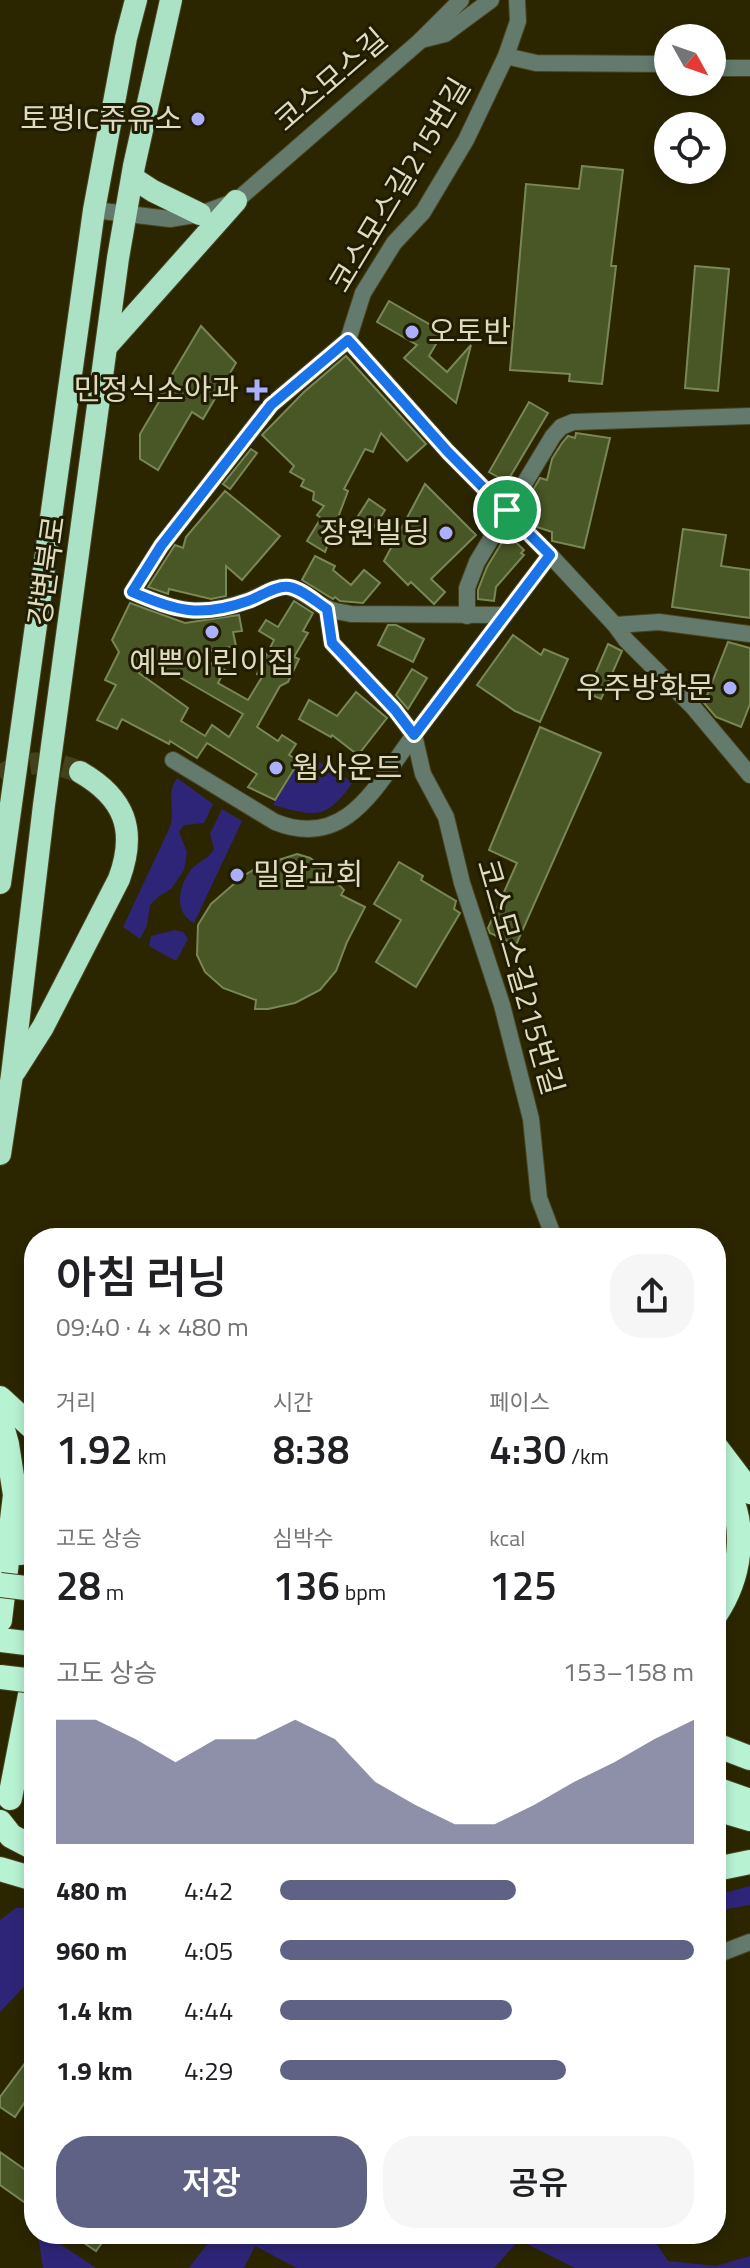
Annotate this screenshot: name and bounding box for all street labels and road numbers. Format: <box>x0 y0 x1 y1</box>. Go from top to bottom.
street label: 코스모스길 <box>263 17 398 142</box>
street label: 코스모스길215번길 <box>317 68 482 301</box>
street label: 강변북로 <box>16 513 76 629</box>
street label: 코스모스길215번길 <box>465 853 577 1100</box>

